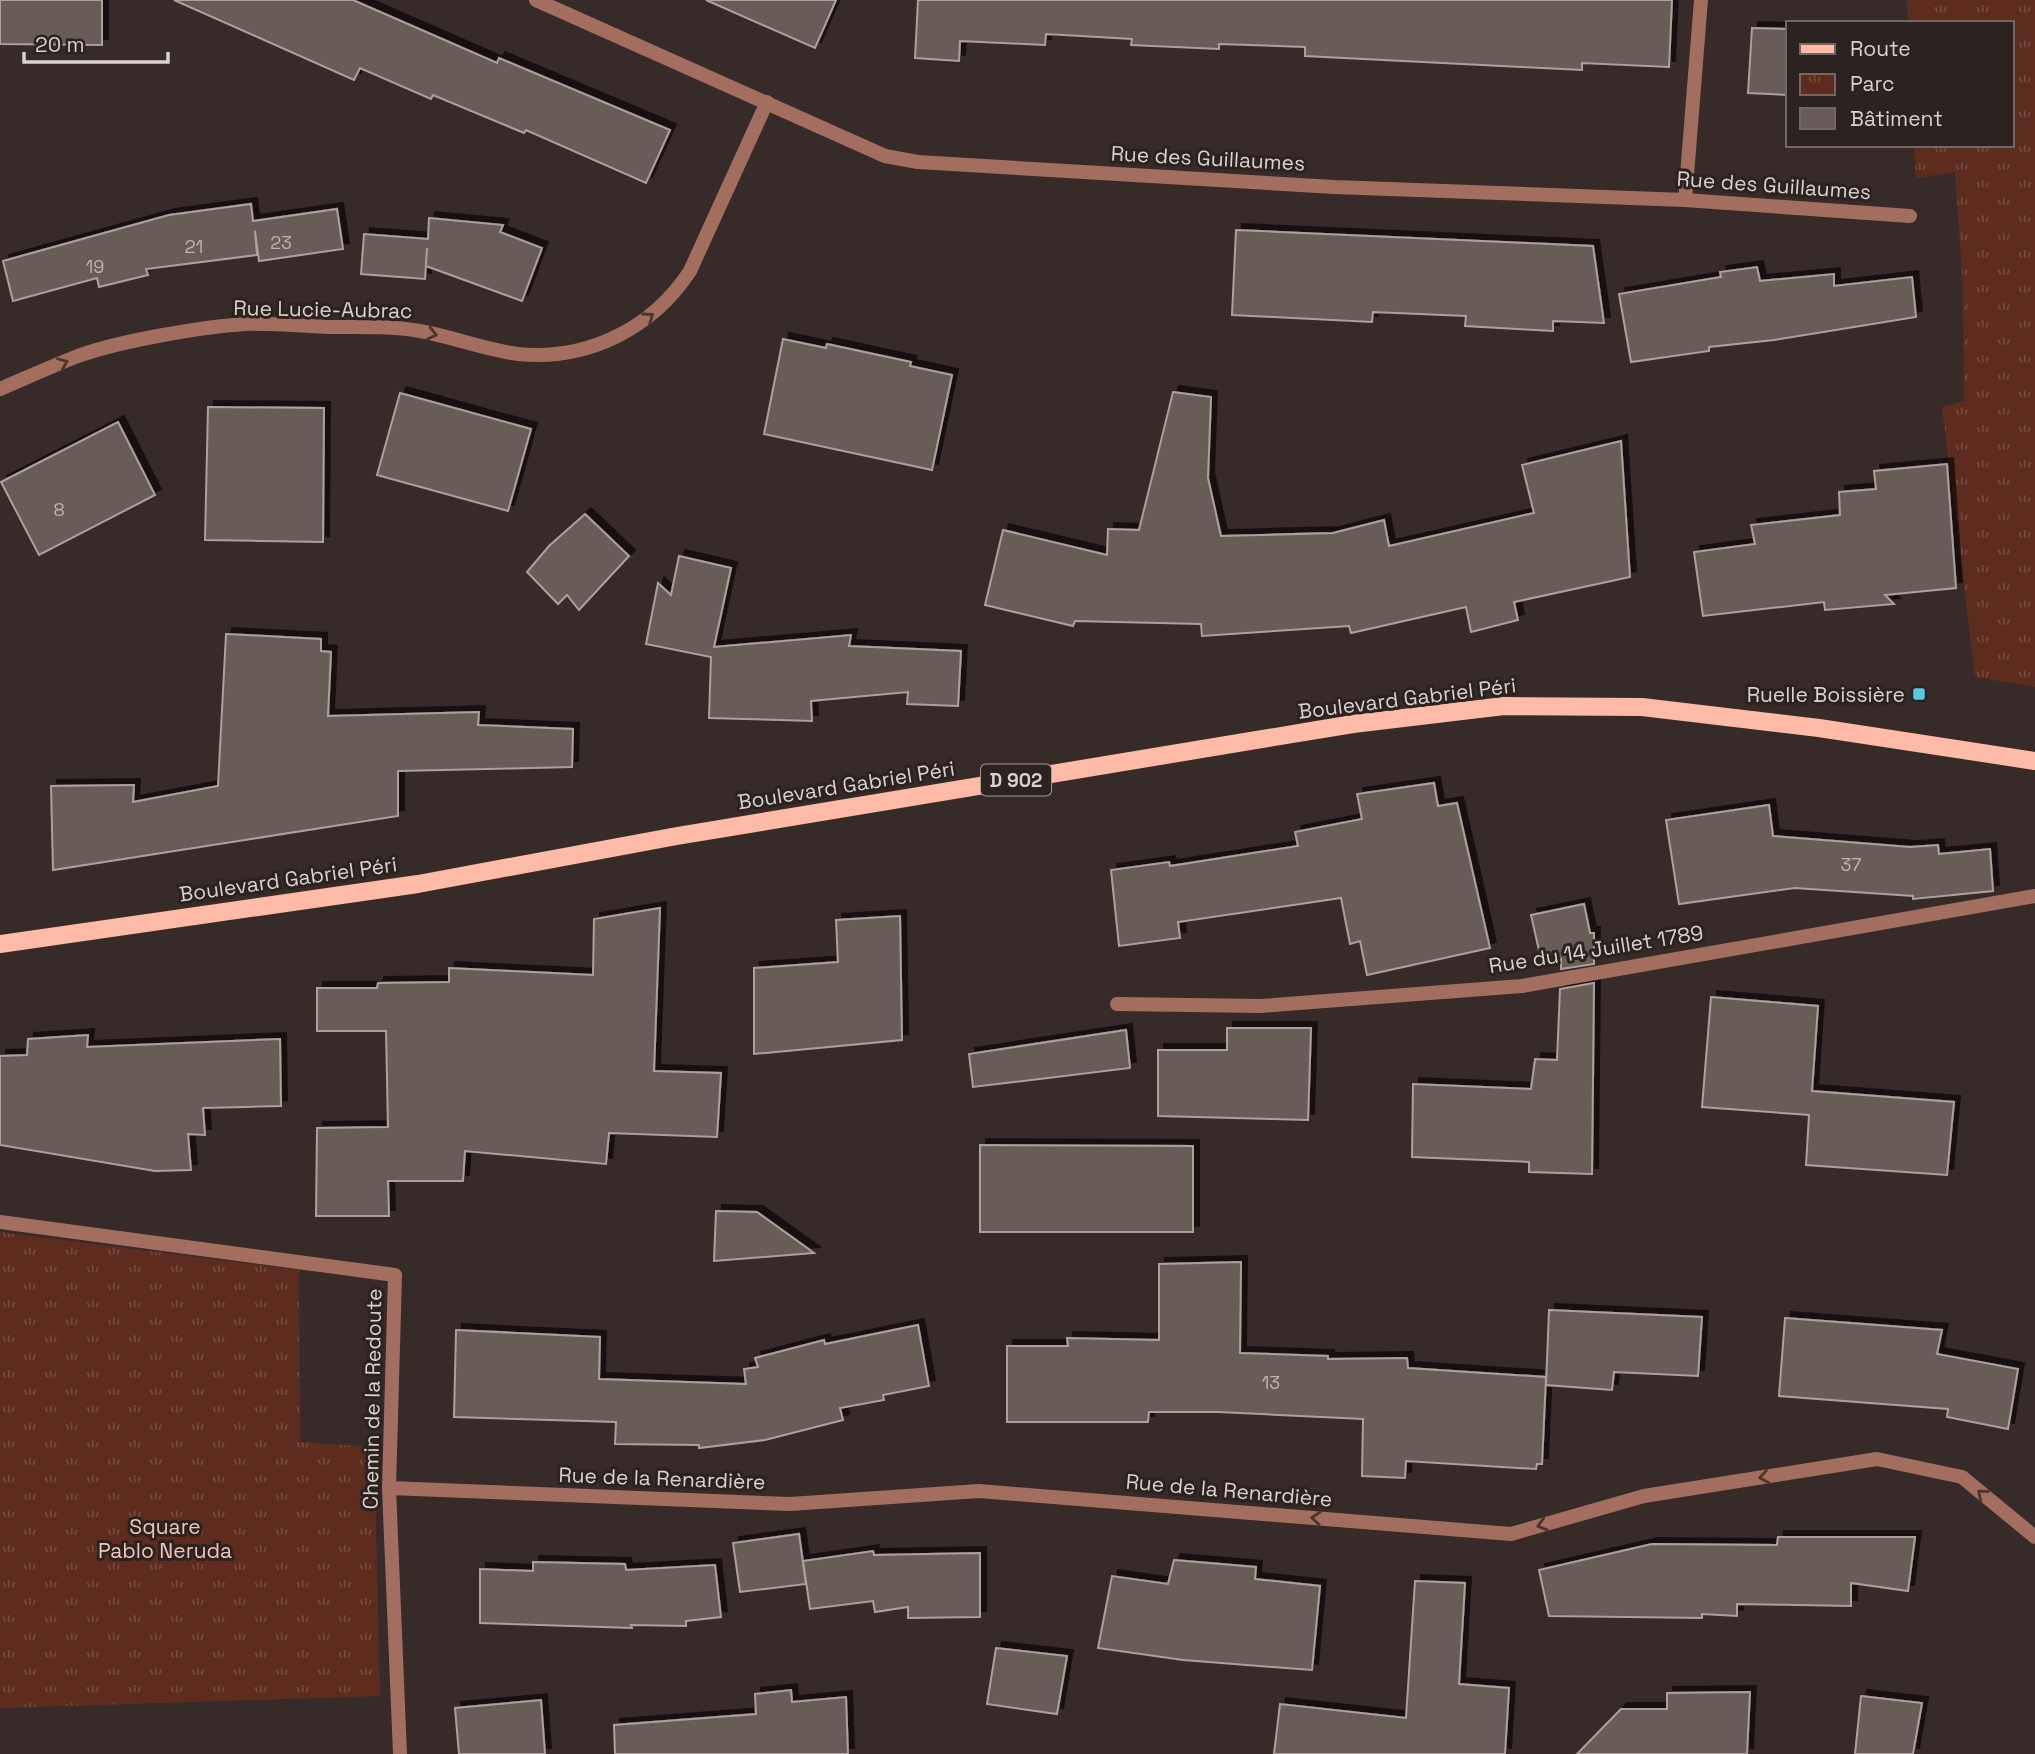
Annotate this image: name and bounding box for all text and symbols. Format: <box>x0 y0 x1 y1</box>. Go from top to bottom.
scale bar <box>24 21 168 65</box>
legend <box>1786 21 2014 147</box>
text: 20 m <box>35 31 85 58</box>
text: Route <box>1850 35 1911 62</box>
text: Parc <box>1850 70 1895 97</box>
text: Bâtiment <box>1850 105 1943 132</box>
street label: Rue des Guillaumes <box>1110 139 1306 177</box>
street label: Rue des Guillaumes <box>1676 165 1872 205</box>
house number: 23 <box>270 231 292 254</box>
house number: 21 <box>185 235 203 258</box>
house number: 19 <box>86 255 104 278</box>
street label: Rue Lucie-Aubrac <box>233 294 413 324</box>
one-way arrow <box>641 313 654 325</box>
one-way arrow <box>426 326 438 340</box>
one-way arrow <box>56 357 68 371</box>
house number: 8 <box>53 498 65 521</box>
street label: Boulevard Gabriel Péri <box>1296 671 1518 725</box>
place label: Ruelle Boissière <box>1747 681 1905 708</box>
marker: Ruelle Boissière <box>1911 686 1927 702</box>
street label: Boulevard Gabriel Péri <box>735 754 957 816</box>
road number: D 902 <box>981 764 1051 796</box>
street label: Boulevard Gabriel Péri <box>177 850 399 908</box>
house number: 37 <box>1840 853 1862 876</box>
street label: Rue du 14 Juillet 1789 <box>1487 919 1705 979</box>
street label: Chemin de la Redoute <box>357 1288 387 1510</box>
house number: 13 <box>1262 1371 1280 1394</box>
street label: Rue de la Renardière <box>558 1461 766 1495</box>
street label: Rue de la Renardière <box>1125 1468 1333 1512</box>
one-way arrow <box>1758 1469 1770 1484</box>
one-way arrow <box>1978 1489 1990 1502</box>
one-way arrow <box>1310 1511 1321 1526</box>
park label: Square Pablo Neruda <box>98 1513 232 1564</box>
one-way arrow <box>1536 1517 1548 1531</box>

